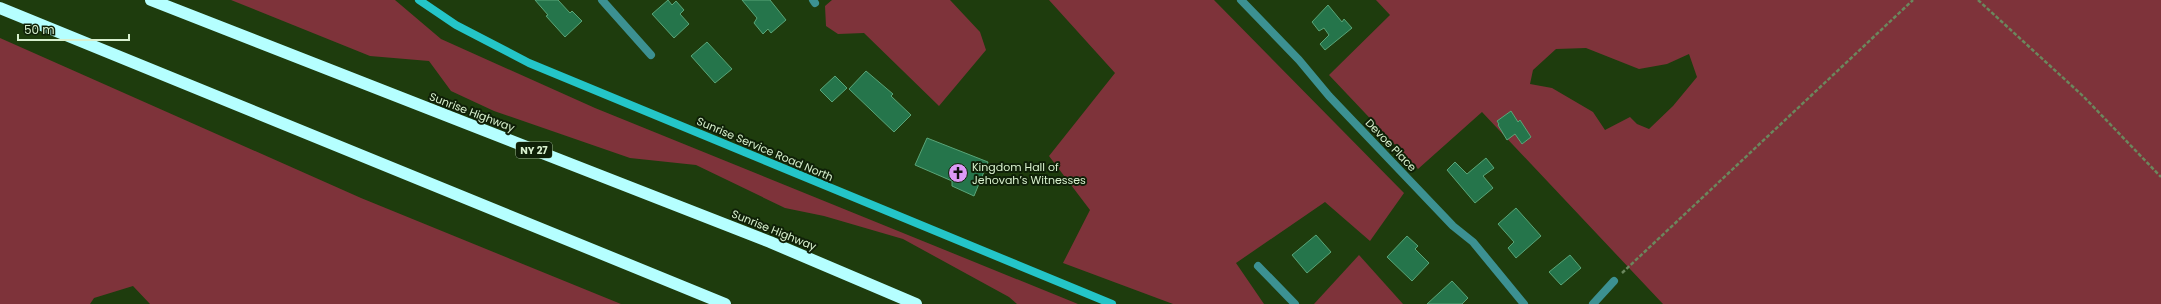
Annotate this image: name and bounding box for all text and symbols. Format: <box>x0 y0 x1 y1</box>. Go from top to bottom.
scale bar <box>18 16 129 42</box>
text: 50 m <box>24 21 55 38</box>
street label: Sunrise Highway <box>427 88 518 136</box>
street label: Sunrise Service Road North <box>694 113 836 185</box>
street label: Devoe Place <box>1362 115 1420 175</box>
road number: NY 27 <box>516 142 552 158</box>
place label: Kingdom Hall of Jehovah’s Witnesses <box>972 159 1086 188</box>
church icon: Kingdom Hall of Jehovah’s Witnesses <box>947 162 969 184</box>
street label: Sunrise Highway <box>729 206 820 255</box>

